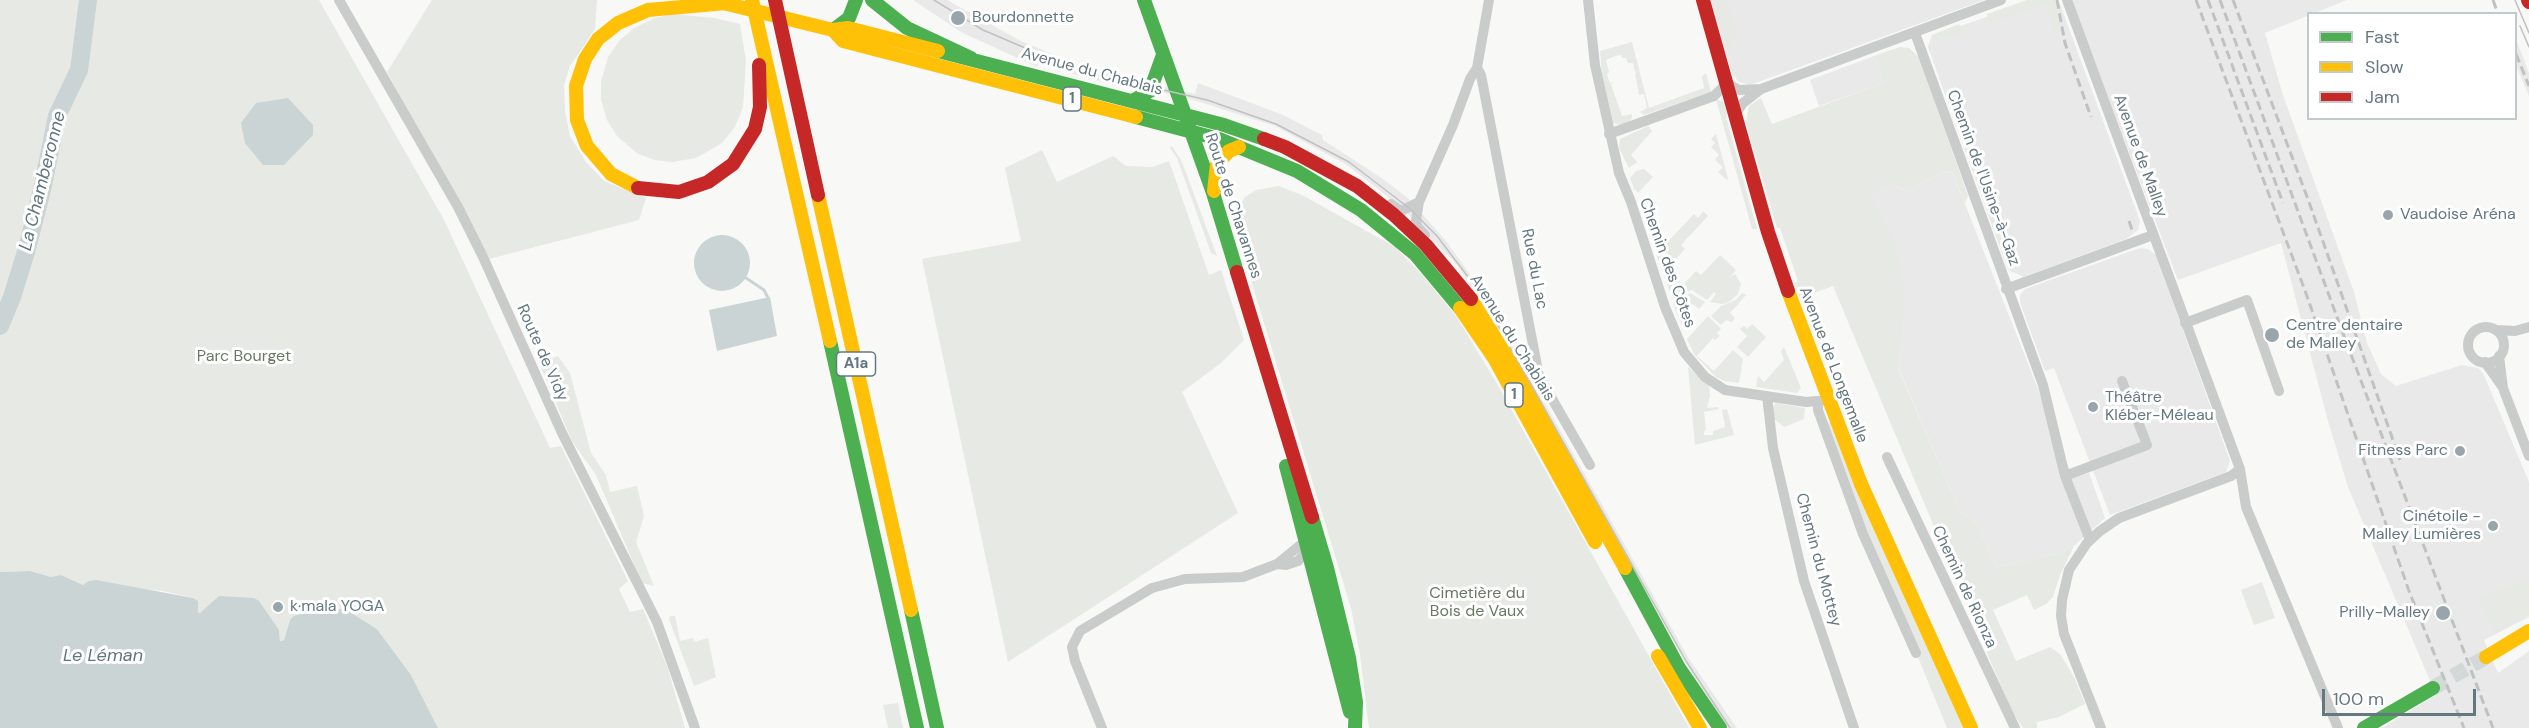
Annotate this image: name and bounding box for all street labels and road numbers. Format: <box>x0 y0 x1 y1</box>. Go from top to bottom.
street label: Avenue du Chablais <box>1019 44 1165 100</box>
road number: 1 <box>1063 87 1081 111</box>
street label: Chemin de l'Usine-à-Gaz <box>1942 88 2024 268</box>
street label: Avenue de Malley <box>2109 92 2171 220</box>
street label: Route de Chavannes <box>1200 131 1266 281</box>
street label: Chemin des Côtes <box>1635 196 1699 330</box>
street label: Rue du Lac <box>1517 227 1551 311</box>
street label: Avenue du Chablais <box>1465 271 1559 405</box>
street label: Avenue de Longemalle <box>1794 284 1872 446</box>
street label: Route de Vidy <box>512 302 572 404</box>
road number: A1a <box>836 352 876 376</box>
road number: 1 <box>1505 383 1523 407</box>
street label: Chemin du Mottey <box>1791 491 1845 629</box>
street label: Chemin de Rionza <box>1927 523 2001 651</box>

